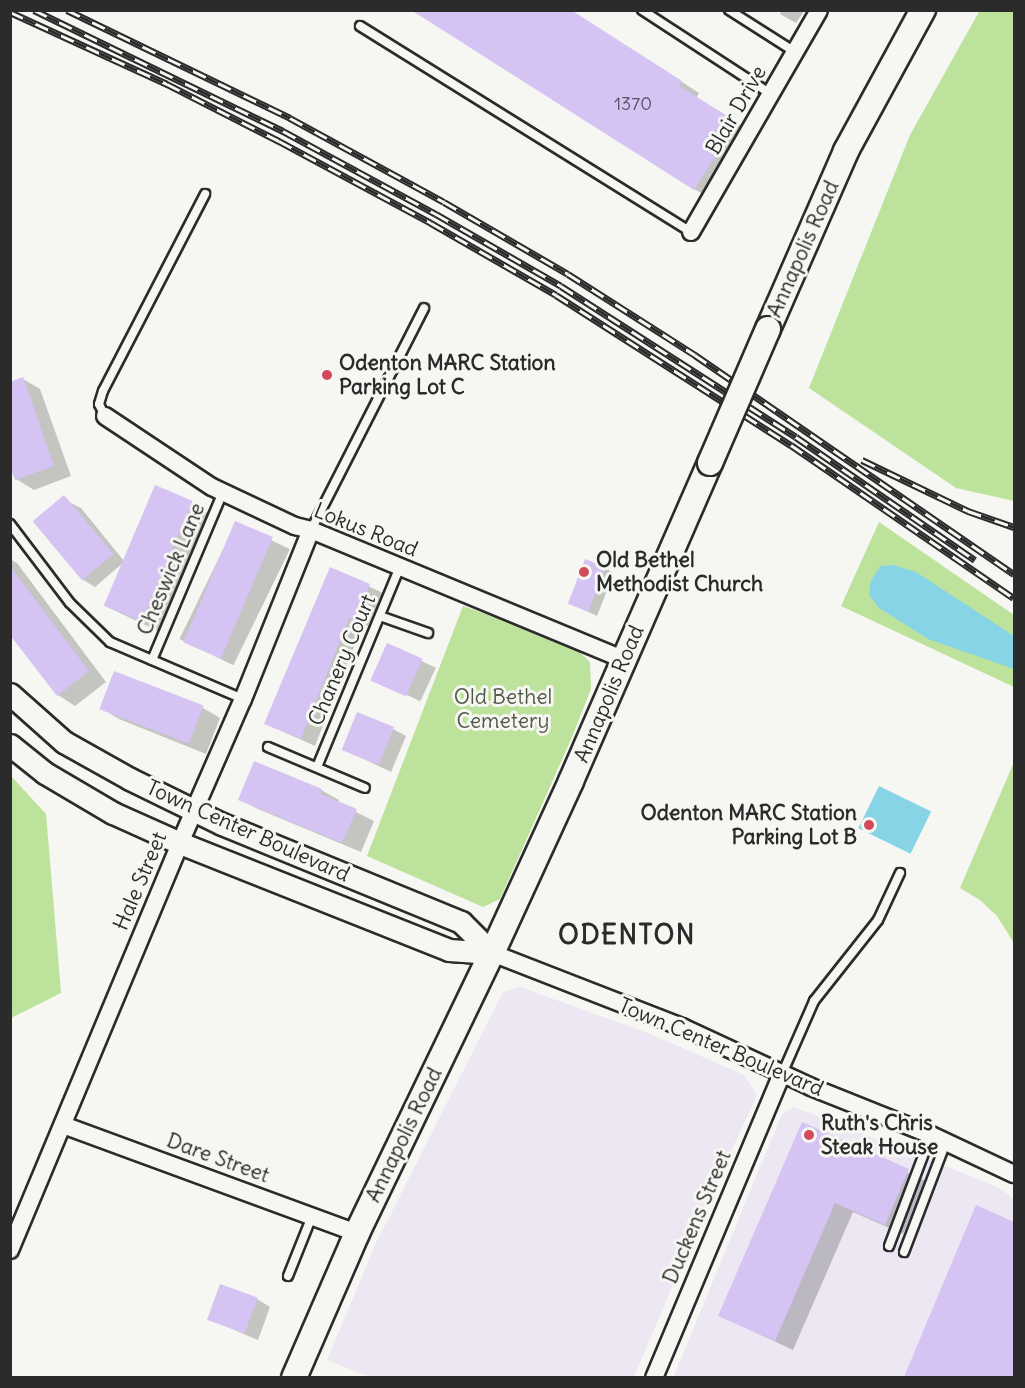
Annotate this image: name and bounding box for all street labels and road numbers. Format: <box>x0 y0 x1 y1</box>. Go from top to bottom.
street label: Blair Drive <box>700 61 772 159</box>
street label: Annapolis Road <box>762 177 844 321</box>
street label: Lokus Road <box>310 498 422 562</box>
street label: Cheswick Lane <box>132 499 210 639</box>
street label: Chanery Court <box>303 591 381 729</box>
street label: Annapolis Road <box>569 622 649 766</box>
street label: Town Center Boulevard <box>142 775 354 887</box>
street label: Hale Street <box>108 828 172 934</box>
street label: Town Center Boulevard <box>615 992 827 1102</box>
street label: Annapolis Road <box>361 1064 447 1206</box>
street label: Dare Street <box>163 1128 273 1188</box>
street label: Duckens Street <box>658 1147 736 1287</box>

